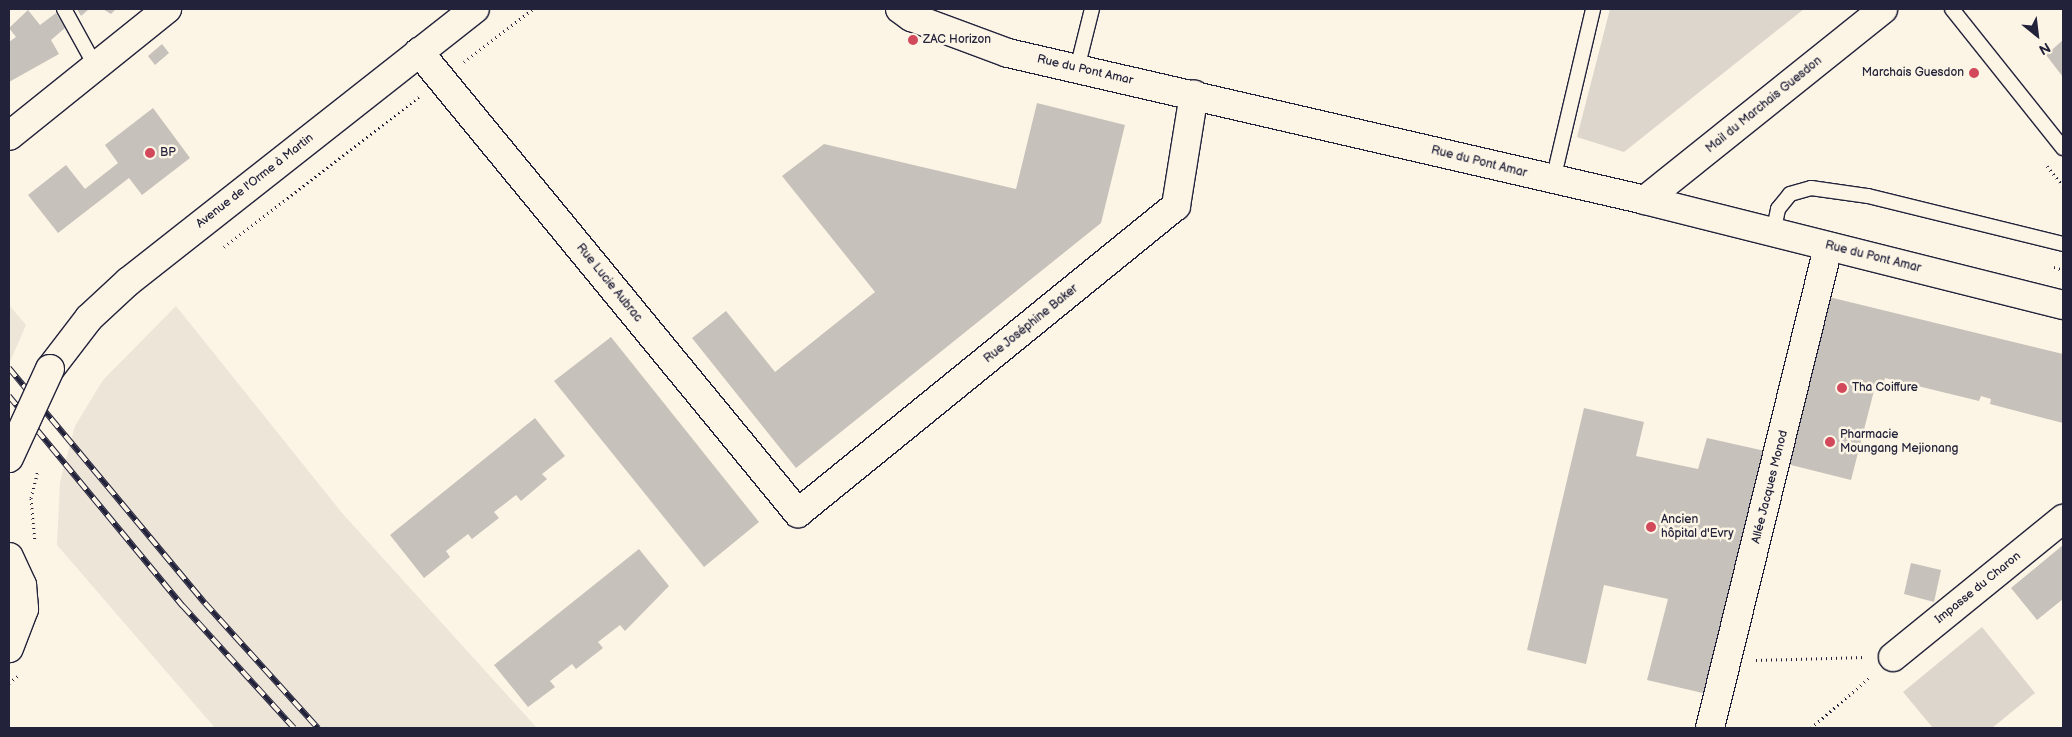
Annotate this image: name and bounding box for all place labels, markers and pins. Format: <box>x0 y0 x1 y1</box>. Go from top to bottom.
place label: ZAC Horizon <box>923 33 991 47</box>
marker: ZAC Horizon <box>907 34 919 46</box>
place label: Marchais Guesdon <box>1862 66 1964 80</box>
marker: Marchais Guesdon <box>1968 67 1980 79</box>
place label: BP <box>160 146 176 160</box>
marker: BP <box>144 147 156 159</box>
place label: Tha Coiffure <box>1852 381 1918 395</box>
marker: Tha Coiffure <box>1836 382 1848 394</box>
place label: Pharmacie Moungang Mejionang <box>1840 428 1958 456</box>
marker: Pharmacie Moungang Mejionang <box>1824 436 1836 448</box>
place label: Ancien hôpital d'Evry <box>1661 513 1734 541</box>
marker: Ancien hôpital d'Evry <box>1645 521 1657 533</box>

